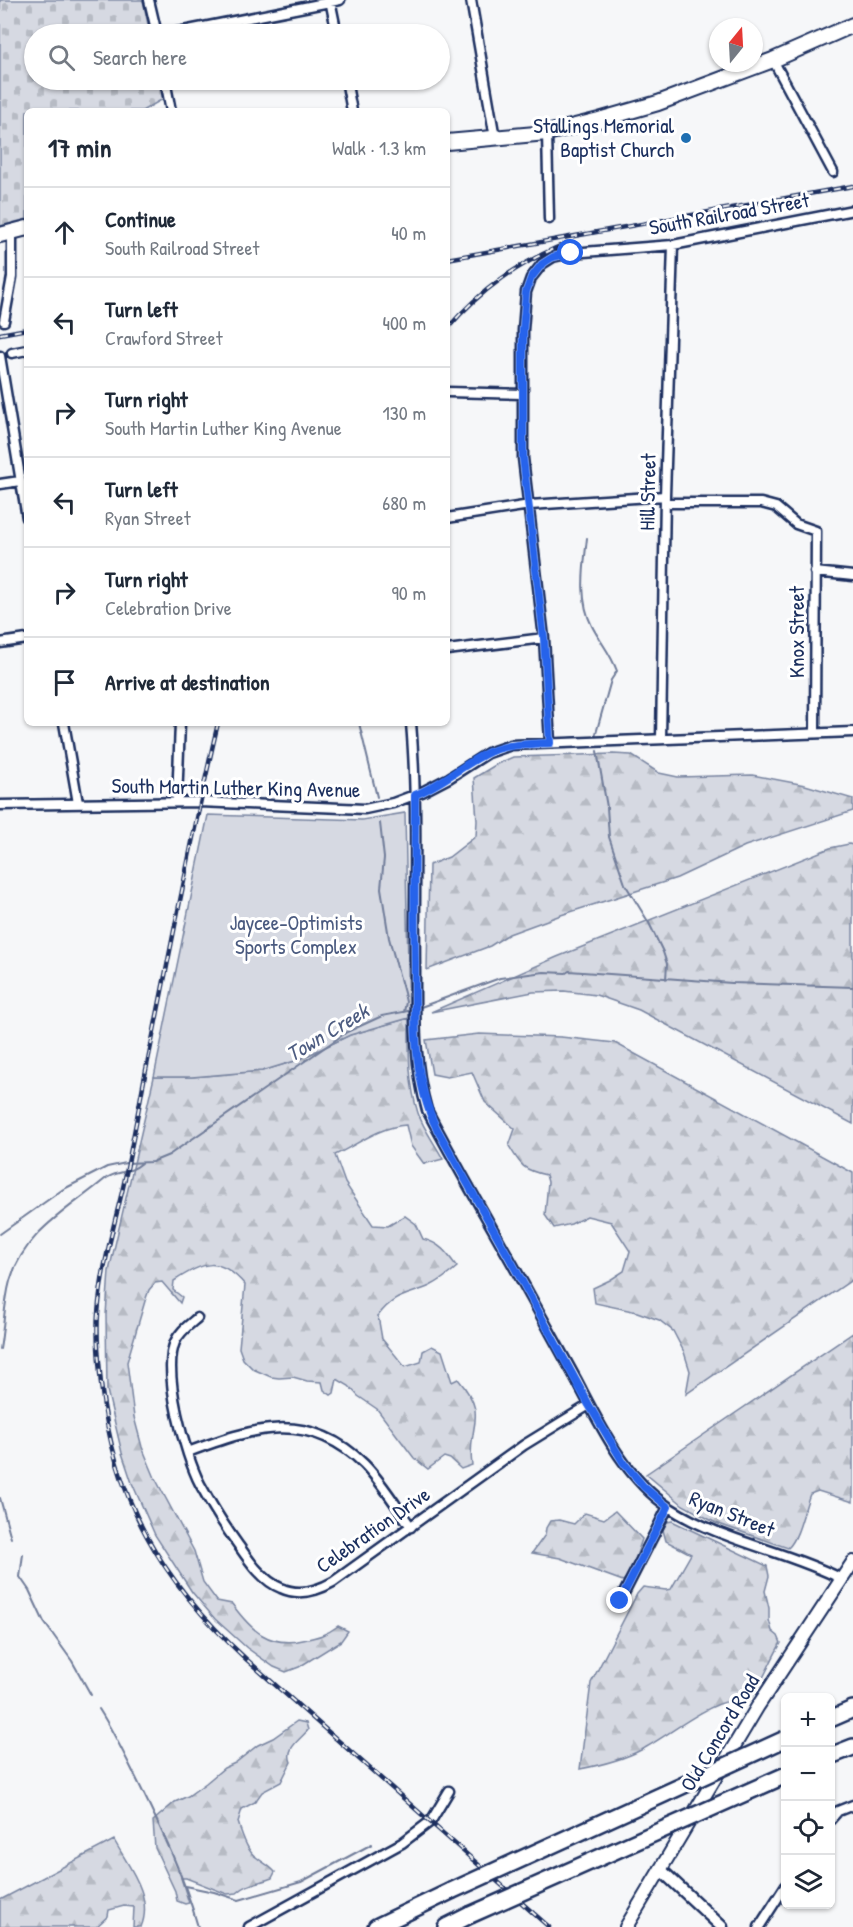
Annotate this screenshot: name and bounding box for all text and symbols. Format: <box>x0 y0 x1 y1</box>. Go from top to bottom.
north arrow <box>709 18 763 72</box>
search box <box>24 24 450 90</box>
icon: search <box>45 41 78 74</box>
text: Search here <box>93 42 187 72</box>
place label: Stallings Memorial Baptist Church <box>533 111 674 164</box>
text: 17 min <box>48 130 112 165</box>
marker: Stallings Memorial Baptist Church <box>679 131 693 145</box>
text: Walk · 1.3 km <box>332 134 426 161</box>
street label: South Railroad Street <box>647 185 812 242</box>
text: Continue <box>105 204 176 234</box>
icon: ahead <box>48 216 81 249</box>
text: 40 m <box>391 219 426 246</box>
text: South Railroad Street <box>105 234 259 261</box>
route start <box>557 239 583 265</box>
text: Turn left <box>105 294 178 324</box>
icon: left <box>48 306 81 339</box>
text: 400 m <box>382 309 426 336</box>
text: Crawford Street <box>105 324 223 351</box>
text: Turn right <box>105 384 188 414</box>
icon: right <box>48 396 81 429</box>
text: 130 m <box>383 399 426 426</box>
text: South Martin Luther King Avenue <box>105 414 342 441</box>
street label: Hill Street <box>632 452 663 531</box>
text: Turn left <box>105 474 178 504</box>
icon: left <box>48 486 81 519</box>
text: 680 m <box>382 489 426 516</box>
text: Ryan Street <box>105 504 191 531</box>
text: Turn right <box>105 564 188 594</box>
icon: right <box>48 576 81 609</box>
text: 90 m <box>392 579 426 606</box>
street label: Knox Street <box>782 585 811 678</box>
text: Celebration Drive <box>105 594 232 621</box>
icon: arrive <box>48 666 81 699</box>
text: Arrive at destination <box>105 667 270 697</box>
street label: South Martin Luther King Avenue <box>111 771 361 804</box>
park label: Jaycee-Optimists Sports Complex <box>229 908 363 961</box>
water label: Town Creek <box>280 995 376 1068</box>
street label: Celebration Drive <box>310 1480 436 1580</box>
street label: Ryan Street <box>685 1483 780 1544</box>
route end <box>606 1587 632 1613</box>
street label: Old Concord Road <box>673 1669 766 1797</box>
map controls <box>781 1693 835 1909</box>
button: + <box>781 1693 835 1747</box>
button: − <box>781 1747 835 1801</box>
button: locate <box>781 1801 835 1855</box>
button: layers <box>781 1855 835 1909</box>

